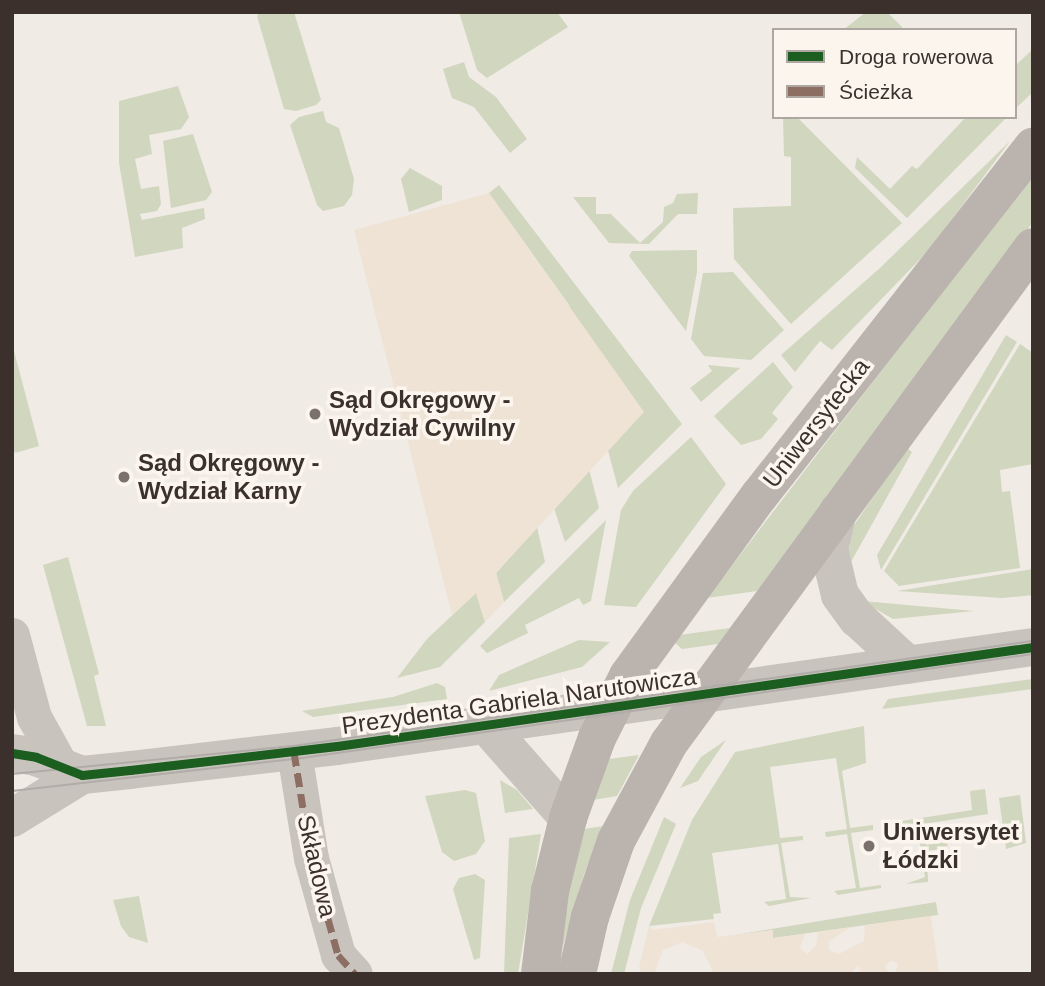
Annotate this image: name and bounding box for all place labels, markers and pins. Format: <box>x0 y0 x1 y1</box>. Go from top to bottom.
place label: Sąd Okręgowy - Wydział Cywilny <box>329 386 515 442</box>
marker: Sąd Okręgowy - Wydział Cywilny <box>307 406 323 422</box>
place label: Sąd Okręgowy - Wydział Karny <box>138 449 319 505</box>
marker: Sąd Okręgowy - Wydział Karny <box>116 469 132 485</box>
place label: Uniwersytet Łódzki <box>883 818 1019 874</box>
marker: Uniwersytet Łódzki <box>861 838 877 854</box>

